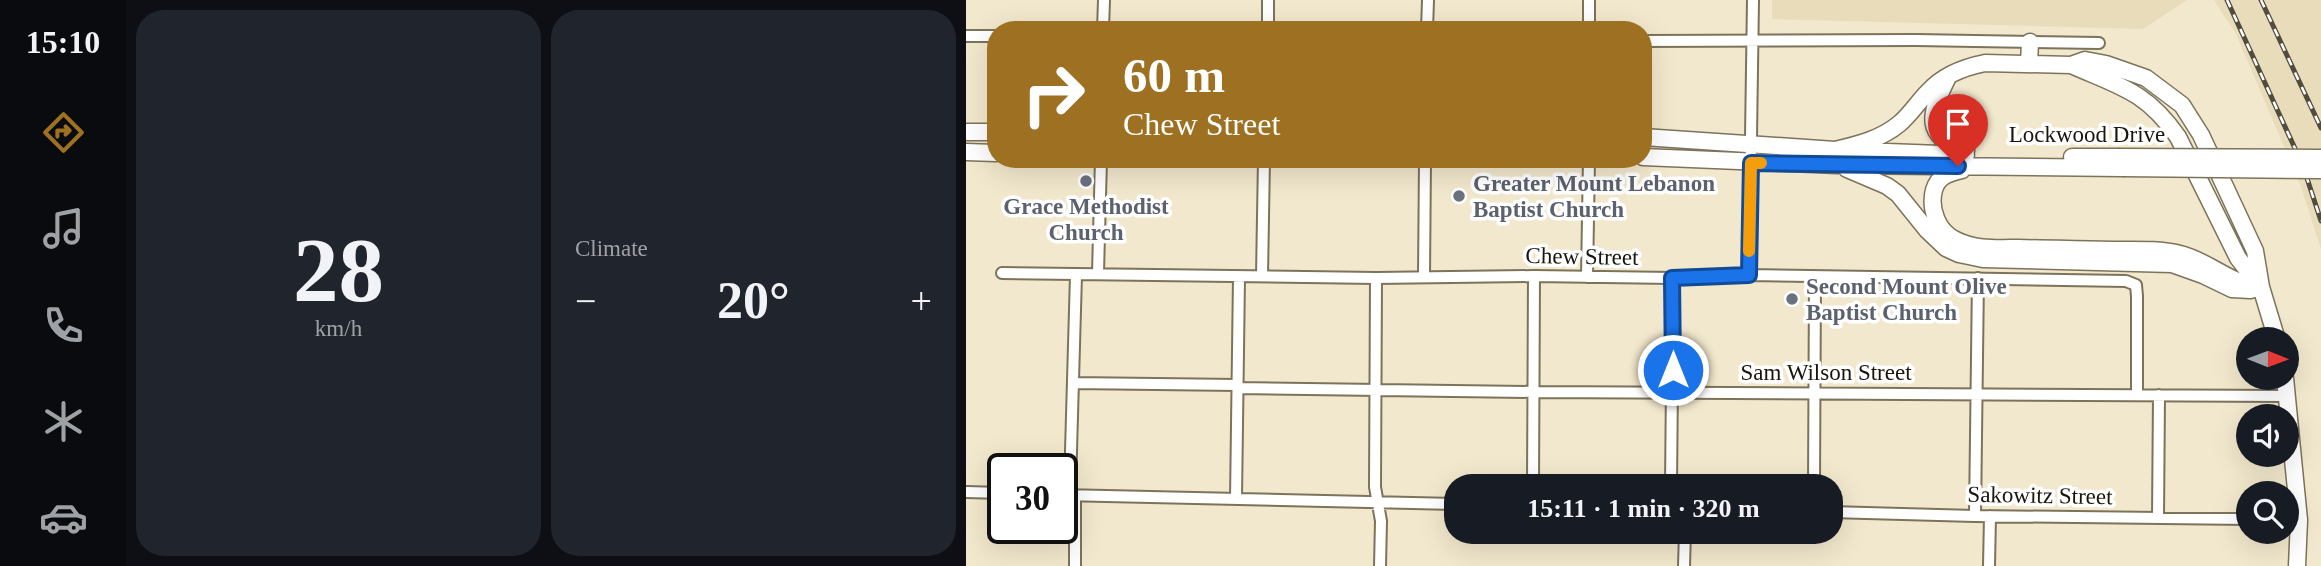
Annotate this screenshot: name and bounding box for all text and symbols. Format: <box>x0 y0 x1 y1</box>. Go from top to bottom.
text: 15:10 <box>26 24 100 60</box>
text: 60 m <box>1123 48 1225 103</box>
icon: right <box>1008 49 1099 140</box>
pin <box>1928 94 1988 166</box>
icon: arrive <box>1939 105 1977 143</box>
text: Chew Street <box>1123 106 1280 142</box>
icon: directions <box>39 108 88 157</box>
street label: Lockwood Drive <box>2009 122 2165 147</box>
place label: Greater Mount Lebanon Baptist Church <box>1473 171 1715 222</box>
marker: Grace Methodist Church <box>1078 173 1094 189</box>
marker: Greater Mount Lebanon Baptist Church <box>1451 188 1467 204</box>
place label: Grace Methodist Church <box>1003 194 1169 245</box>
icon: music <box>39 204 88 253</box>
text: 28 <box>293 220 384 321</box>
text: Climate <box>575 236 648 261</box>
street label: Chew Street <box>1525 243 1639 270</box>
text: 20° <box>717 272 790 329</box>
place label: Second Mount Olive Baptist Church <box>1806 274 2007 325</box>
text: − <box>575 280 596 322</box>
text: + <box>911 280 932 322</box>
marker: Second Mount Olive Baptist Church <box>1784 291 1800 307</box>
icon: phone <box>39 301 88 350</box>
text: km/h <box>315 316 362 341</box>
north arrow <box>2236 327 2300 390</box>
map controls <box>2236 327 2299 544</box>
position arrow <box>1636 333 1710 407</box>
street label: Sam Wilson Street <box>1740 360 1912 385</box>
icon: climate <box>39 397 88 446</box>
button: sound <box>2236 404 2299 467</box>
speed limit sign: 30 <box>987 453 1078 544</box>
button: search <box>2236 481 2299 544</box>
street label: Sakowitz Street <box>1967 482 2113 509</box>
icon: car <box>39 493 88 542</box>
text: 15:11 · 1 min · 320 m <box>1527 494 1760 523</box>

